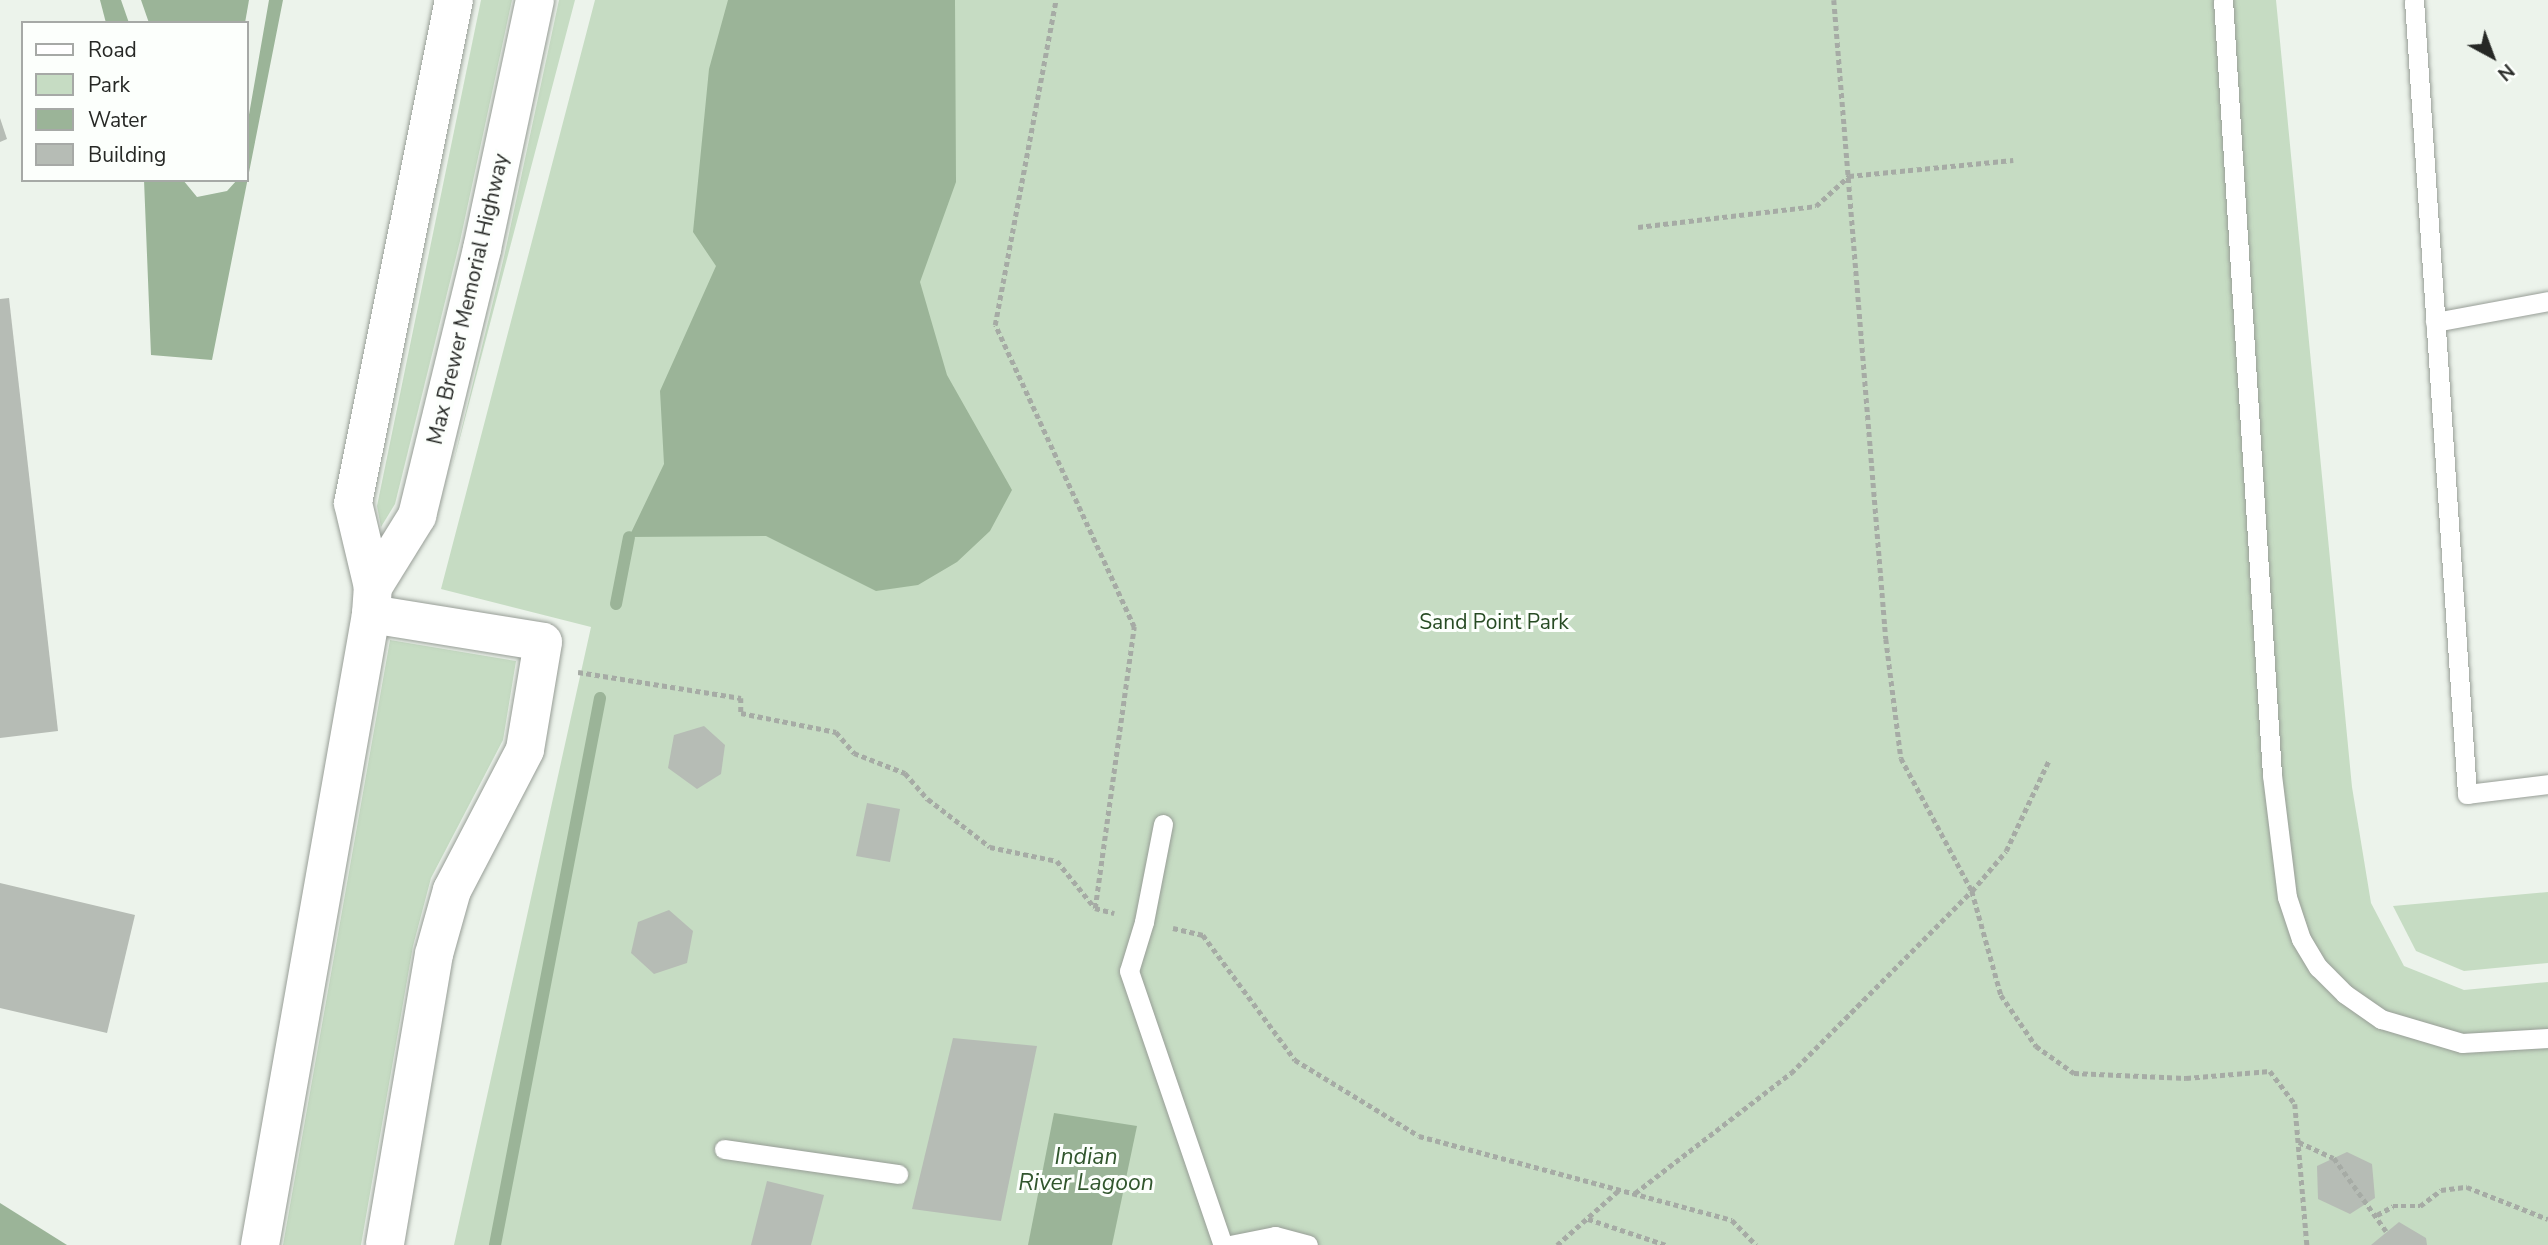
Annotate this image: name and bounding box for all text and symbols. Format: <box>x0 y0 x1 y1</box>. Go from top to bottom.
legend <box>21 21 248 182</box>
north arrow <box>2457 21 2527 91</box>
text: Road <box>88 36 137 64</box>
text: N <box>2492 57 2520 86</box>
text: Park <box>88 71 130 99</box>
text: Water <box>88 106 147 134</box>
text: Building <box>88 141 166 169</box>
street label: Max Brewer Memorial Highway <box>422 151 514 447</box>
park label: Sand Point Park <box>1419 609 1569 635</box>
water label: Indian River Lagoon <box>1018 1143 1154 1197</box>

